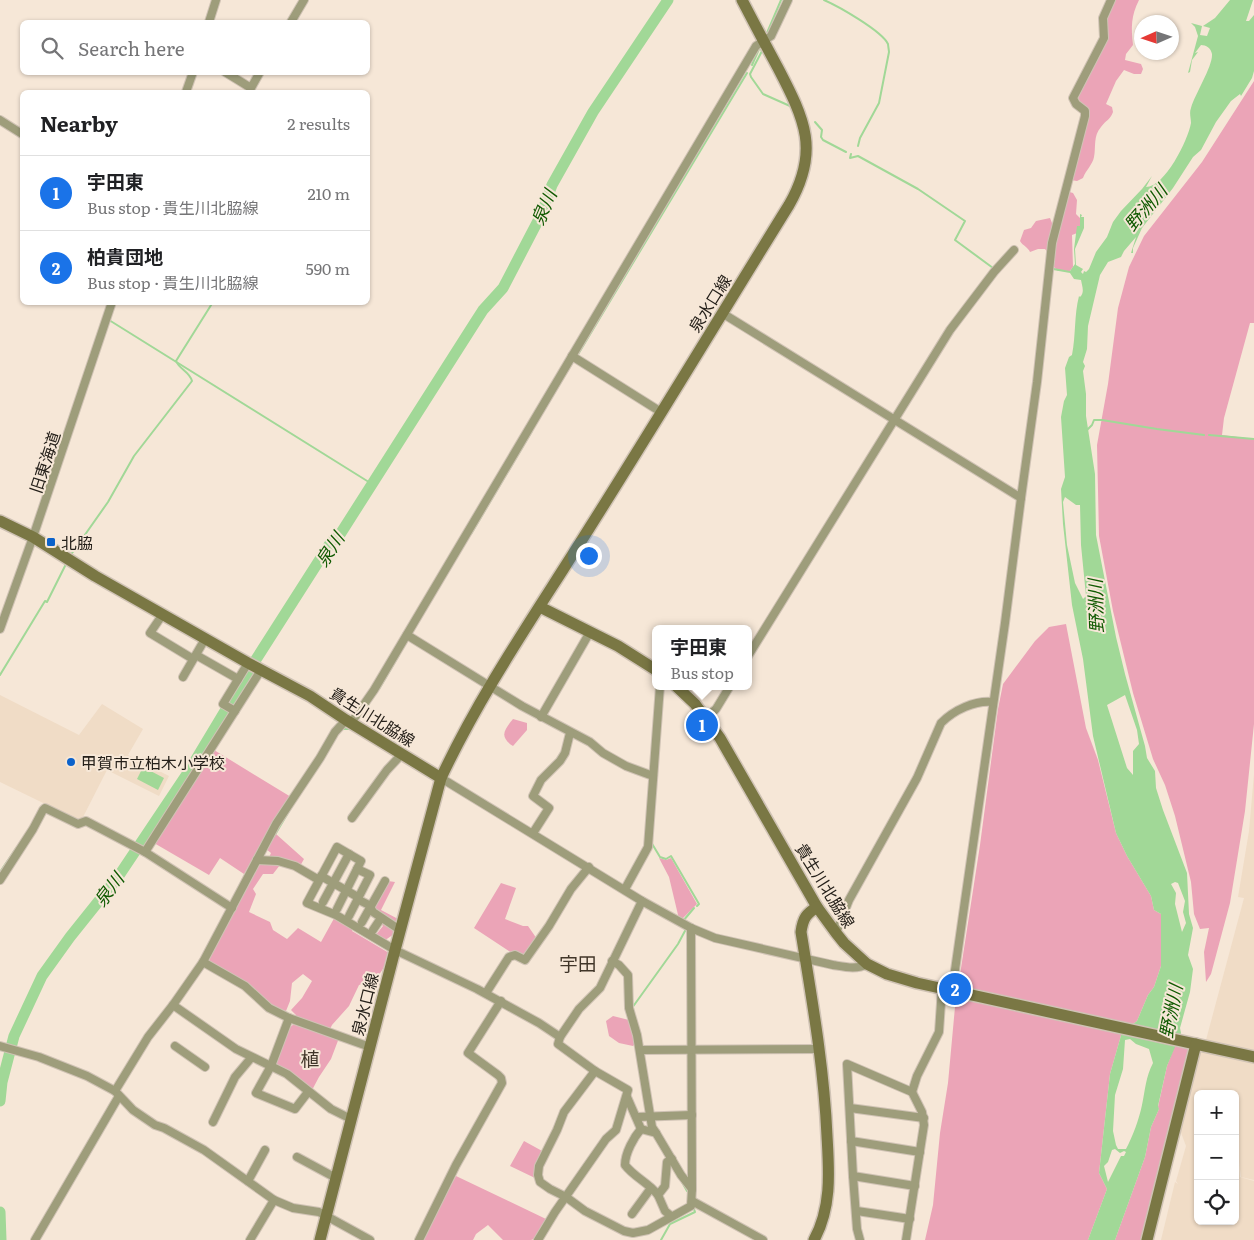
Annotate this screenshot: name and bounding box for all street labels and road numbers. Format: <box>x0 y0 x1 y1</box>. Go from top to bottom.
street label: 泉水口線 <box>682 269 736 337</box>
street label: 旧東海道 <box>23 428 65 496</box>
street label: 貴生川北脇線 <box>326 680 420 752</box>
street label: 貴生川北脇線 <box>790 838 862 932</box>
street label: 泉水口線 <box>345 970 383 1038</box>

